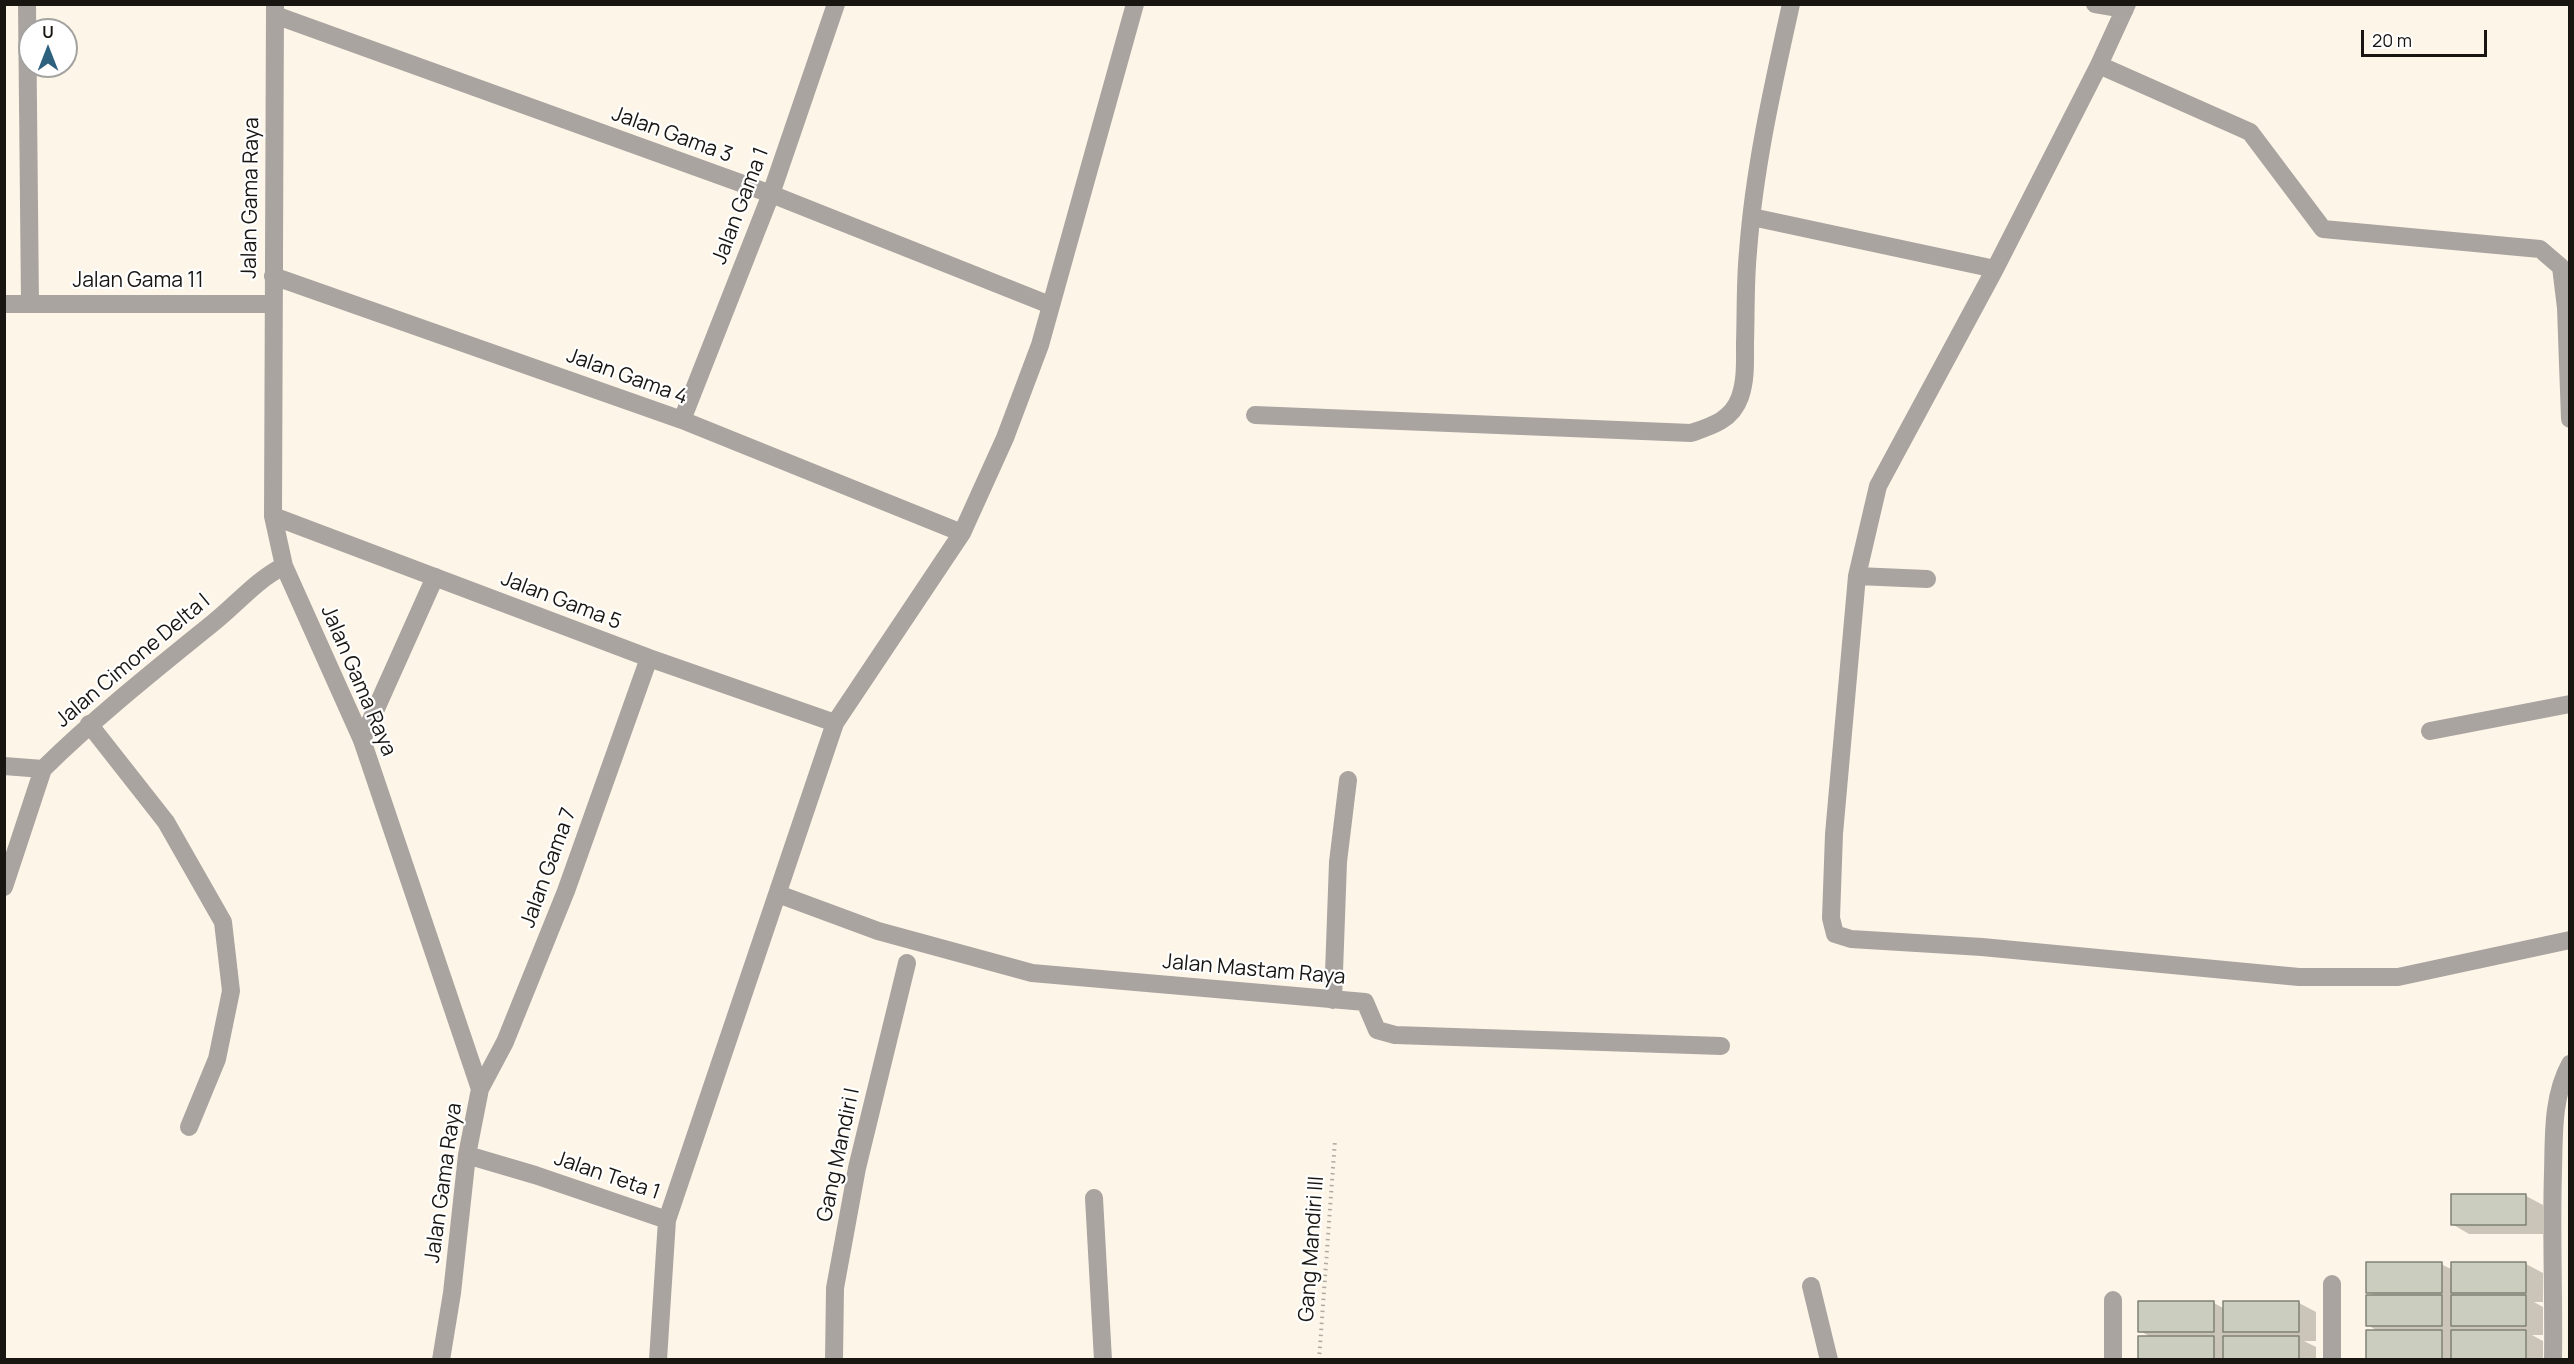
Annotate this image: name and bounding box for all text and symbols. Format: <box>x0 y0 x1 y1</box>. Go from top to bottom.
north arrow <box>18 18 78 78</box>
scale bar <box>2364 18 2490 56</box>
text: U <box>42 21 54 43</box>
text: 20 m <box>2372 28 2412 52</box>
street label: Jalan Gama 3 <box>608 102 736 168</box>
street label: Jalan Gama Raya <box>237 117 265 279</box>
street label: Jalan Gama 1 <box>707 144 775 268</box>
street label: Jalan Gama 11 <box>72 268 204 294</box>
street label: Jalan Gama 4 <box>563 343 691 411</box>
street label: Jalan Gama 5 <box>497 566 625 636</box>
street label: Jalan Cimone Delta I <box>51 589 215 733</box>
street label: Jalan Gama Raya <box>315 602 401 760</box>
street label: Jalan Gama 7 <box>516 805 582 931</box>
street label: Jalan Mastam Raya <box>1161 949 1347 991</box>
street label: Gang Mandiri I <box>813 1086 865 1224</box>
street label: Jalan Gama Raya <box>420 1101 468 1265</box>
street label: Jalan Teta 1 <box>551 1146 663 1206</box>
street label: Gang Mandiri III <box>1294 1175 1330 1323</box>

